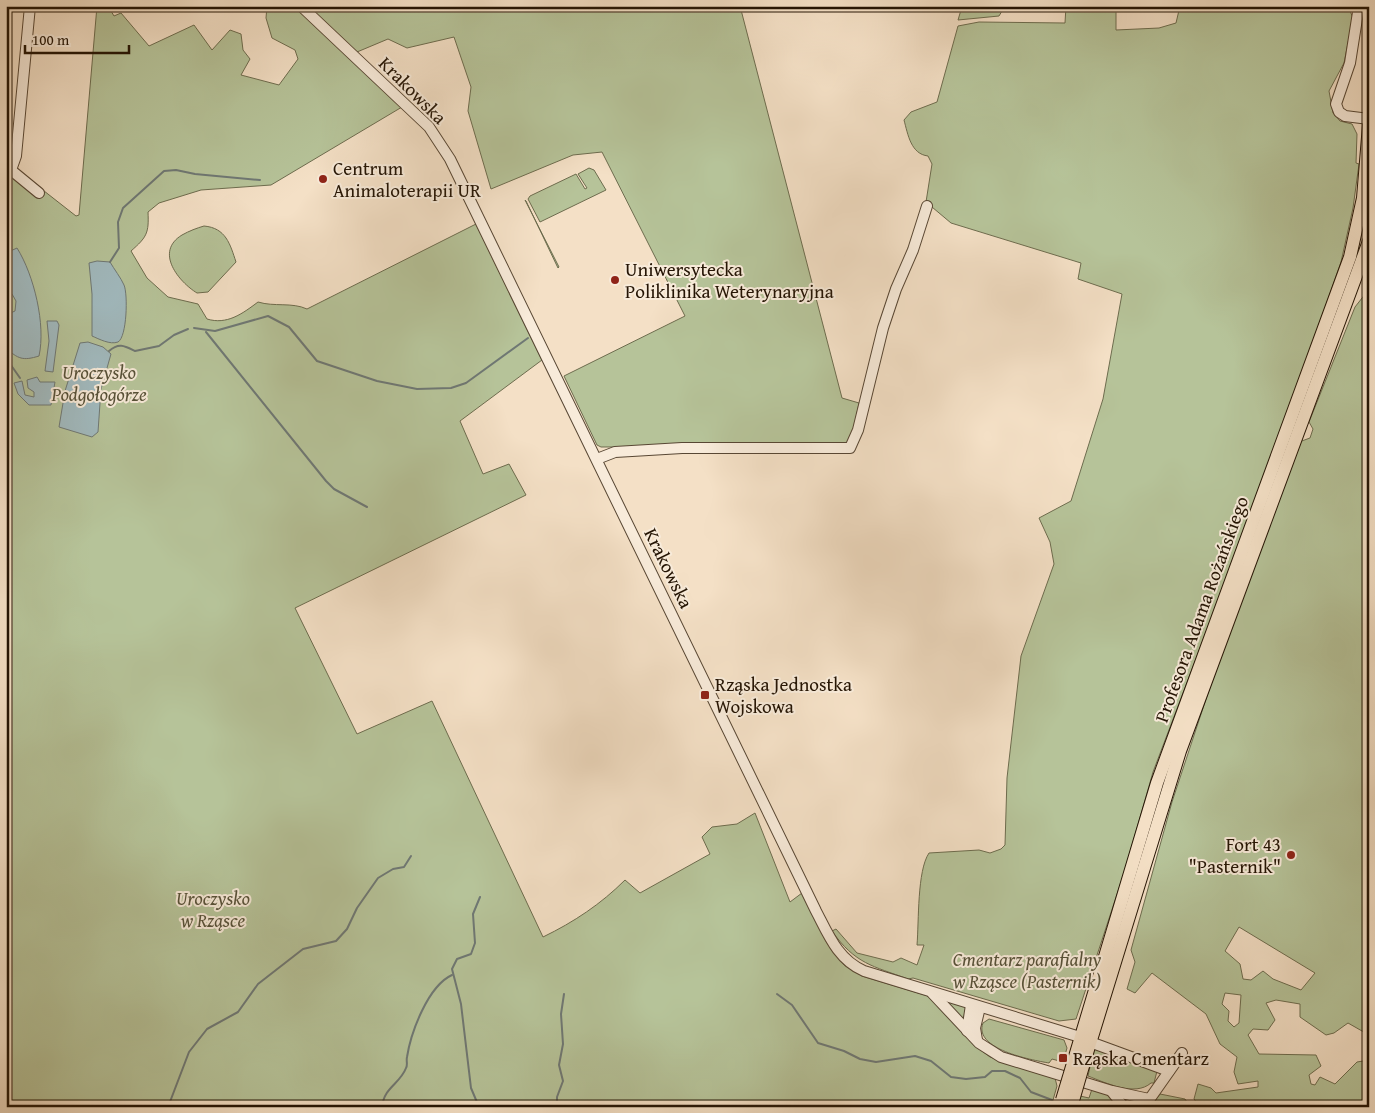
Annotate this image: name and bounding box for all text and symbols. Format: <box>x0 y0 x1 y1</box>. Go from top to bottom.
scale bar <box>25 22 129 54</box>
text: 100 m <box>32 29 70 50</box>
street label: Krakowska <box>373 50 453 130</box>
place label: Centrum Animaloterapii UR <box>333 154 481 204</box>
marker: Centrum Animaloterapii UR <box>317 173 329 185</box>
place label: Uniwersytecka Poliklinika Weterynaryjna <box>625 255 834 305</box>
marker: Uniwersytecka Poliklinika Weterynaryjna <box>609 274 621 286</box>
park label: Uroczysko Podgołogórze <box>50 358 147 408</box>
street label: Profesora Adama Rożańskiego <box>1147 492 1255 726</box>
street label: Krakowska <box>638 523 700 613</box>
place label: Rząska Jednostka Wojskowa <box>715 670 852 720</box>
marker: Rząska Jednostka Wojskowa <box>699 689 711 701</box>
place label: Fort 43 "Pasternik" <box>1188 830 1281 880</box>
marker: Fort 43 "Pasternik" <box>1285 849 1297 861</box>
park label: Uroczysko w Rząsce <box>176 884 250 934</box>
park label: Cmentarz parafialny w Rząsce (Pasternik) <box>952 945 1101 995</box>
place label: Rząska Cmentarz <box>1073 1044 1209 1072</box>
marker: Rząska Cmentarz <box>1057 1052 1069 1064</box>

